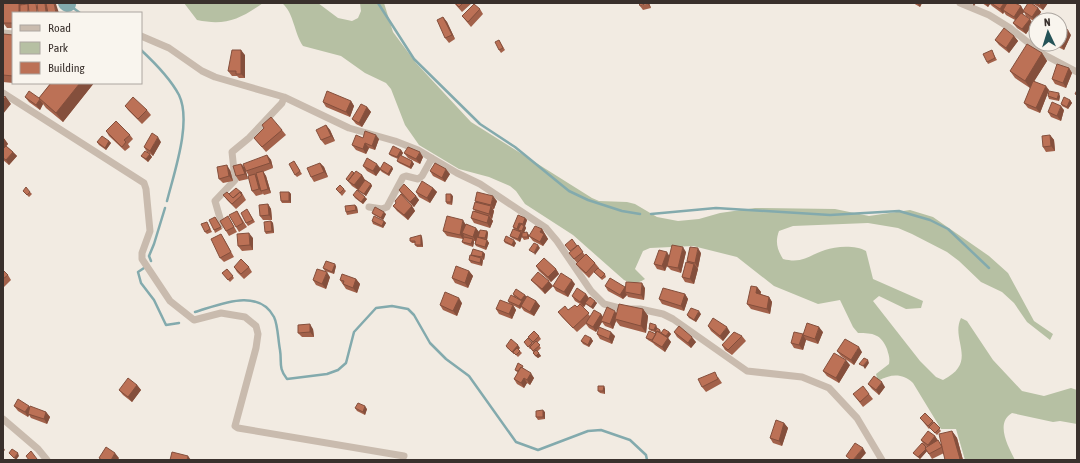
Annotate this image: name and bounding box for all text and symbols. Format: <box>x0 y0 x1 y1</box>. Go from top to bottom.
legend <box>12 12 142 84</box>
north arrow <box>1028 12 1068 52</box>
text: N <box>1044 16 1051 28</box>
text: Road <box>48 21 71 35</box>
text: Park <box>48 41 69 55</box>
text: Building <box>48 61 86 75</box>

